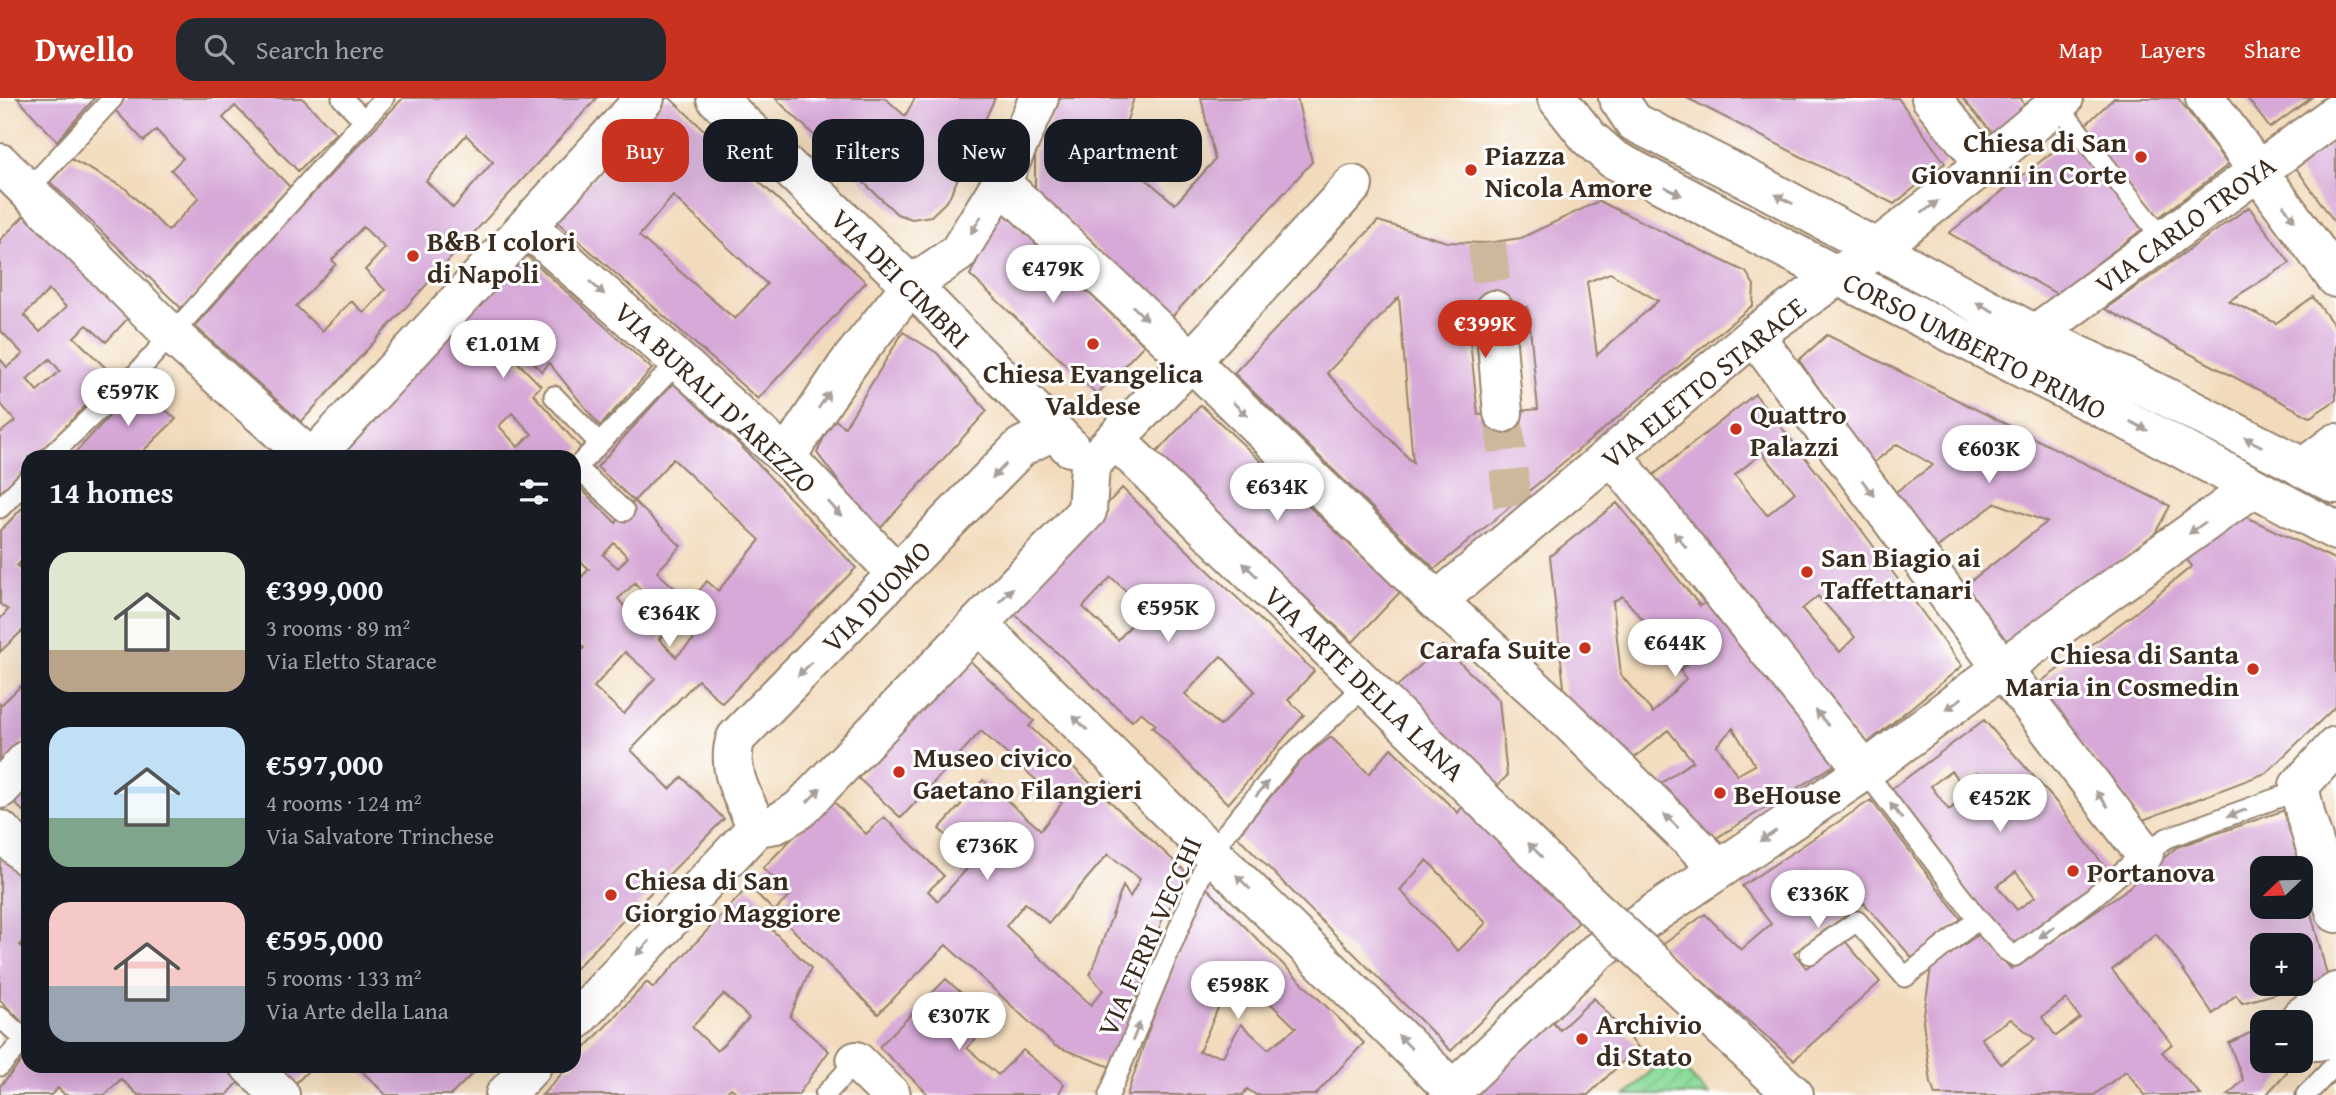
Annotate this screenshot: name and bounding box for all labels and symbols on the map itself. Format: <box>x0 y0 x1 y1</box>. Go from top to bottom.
place label: Chiesa di San Giovanni in Corte <box>1912 121 2127 194</box>
place label: Piazza Nicola Amore <box>1485 134 1652 207</box>
street label: VIA CARLO TROYA <box>2086 144 2284 303</box>
marker: Chiesa di San Giovanni in Corte <box>2133 149 2149 165</box>
marker: Piazza Nicola Amore <box>1463 162 1479 178</box>
one-way arrow <box>1664 184 1684 196</box>
one-way arrow <box>1775 193 1794 205</box>
street label: VIA DEI CIMBRI <box>822 199 980 357</box>
one-way arrow <box>1921 199 1939 214</box>
one-way arrow <box>2282 204 2296 222</box>
one-way arrow <box>969 215 982 234</box>
place label: B&B I colori di Napoli <box>427 220 576 293</box>
pin: €479K <box>1004 246 1102 305</box>
marker: B&B I colori di Napoli <box>405 248 421 264</box>
street label: CORSO UMBERTO PRIMO <box>1836 261 2114 429</box>
one-way arrow <box>588 280 605 295</box>
street label: VIA ELETTO STARACE <box>1592 286 1814 478</box>
street label: VIA BURALI D'AREZZO <box>605 292 827 502</box>
pin: €399K <box>1436 300 1534 360</box>
one-way arrow <box>1975 301 1994 313</box>
one-way arrow <box>1131 305 1148 321</box>
pin: €1.01M <box>446 320 560 380</box>
marker: Chiesa Evangelica Valdese <box>1085 336 1101 352</box>
place label: Chiesa Evangelica Valdese <box>983 352 1204 425</box>
pin: €597K <box>79 368 177 428</box>
one-way arrow <box>817 391 831 409</box>
place label: Quattro Palazzi <box>1750 393 1847 466</box>
one-way arrow <box>1231 400 1248 416</box>
marker: Quattro Palazzi <box>1728 421 1744 437</box>
one-way arrow <box>2129 421 2149 432</box>
pin: €603K <box>1940 426 2038 485</box>
one-way arrow <box>2243 437 2263 448</box>
one-way arrow <box>991 462 1007 479</box>
pin: €634K <box>1228 464 1326 523</box>
one-way arrow <box>1860 479 1874 497</box>
one-way arrow <box>827 500 843 517</box>
one-way arrow <box>2188 521 2207 535</box>
street label: VIA DUOMO <box>812 531 940 661</box>
one-way arrow <box>1673 531 1687 549</box>
place label: San Biagio ai Taffettanari <box>1821 536 1981 609</box>
one-way arrow <box>1242 563 1259 579</box>
marker: San Biagio ai Taffettanari <box>1799 564 1815 580</box>
street label: VIA ARTE DELLA LANA <box>1255 576 1475 790</box>
pin: €595K <box>1119 584 1217 644</box>
one-way arrow <box>997 587 1013 604</box>
pin: €364K <box>620 589 718 649</box>
pin: €644K <box>1626 620 1724 679</box>
place label: Carafa Suite <box>1420 628 1571 669</box>
place label: Chiesa di Santa Maria in Cosmedin <box>2005 633 2240 706</box>
marker: Carafa Suite <box>1577 640 1593 656</box>
one-way arrow <box>797 660 814 676</box>
marker: Chiesa di Santa Maria in Cosmedin <box>2245 661 2261 677</box>
one-way arrow <box>1944 697 1963 711</box>
one-way arrow <box>1815 709 1830 726</box>
one-way arrow <box>1072 716 1089 732</box>
place label: Museo civico Gaetano Filangieri <box>913 736 1142 809</box>
marker: Museo civico Gaetano Filangieri <box>891 764 907 780</box>
place label: BeHouse <box>1734 773 1841 814</box>
pin: €452K <box>1951 774 2049 834</box>
one-way arrow <box>1254 780 1269 797</box>
marker: BeHouse <box>1712 785 1728 801</box>
one-way arrow <box>806 786 822 803</box>
one-way arrow <box>2095 790 2110 808</box>
one-way arrow <box>1888 803 1903 821</box>
one-way arrow <box>2226 808 2247 819</box>
one-way arrow <box>1663 813 1680 830</box>
pin: €736K <box>938 822 1036 882</box>
street label: VIA FERRI VECCHI <box>1087 829 1211 1043</box>
one-way arrow <box>1759 829 1778 842</box>
one-way arrow <box>1527 842 1543 858</box>
place label: Portanova <box>2087 851 2216 892</box>
north arrow <box>2250 856 2314 919</box>
place label: Chiesa di San Giorgio Maggiore <box>625 859 841 932</box>
marker: Portanova <box>2065 863 2081 879</box>
pin: €336K <box>1769 870 1867 930</box>
one-way arrow <box>1235 874 1251 891</box>
marker: Chiesa di San Giorgio Maggiore <box>603 887 619 903</box>
one-way arrow <box>2038 925 2056 940</box>
one-way arrow <box>635 939 651 957</box>
pin: €598K <box>1189 962 1287 1021</box>
pin: €307K <box>910 992 1008 1052</box>
place label: Archivio di Stato <box>1596 1003 1702 1076</box>
one-way arrow <box>1131 1022 1142 1043</box>
marker: Archivio di Stato <box>1574 1031 1590 1047</box>
one-way arrow <box>1396 1033 1413 1050</box>

